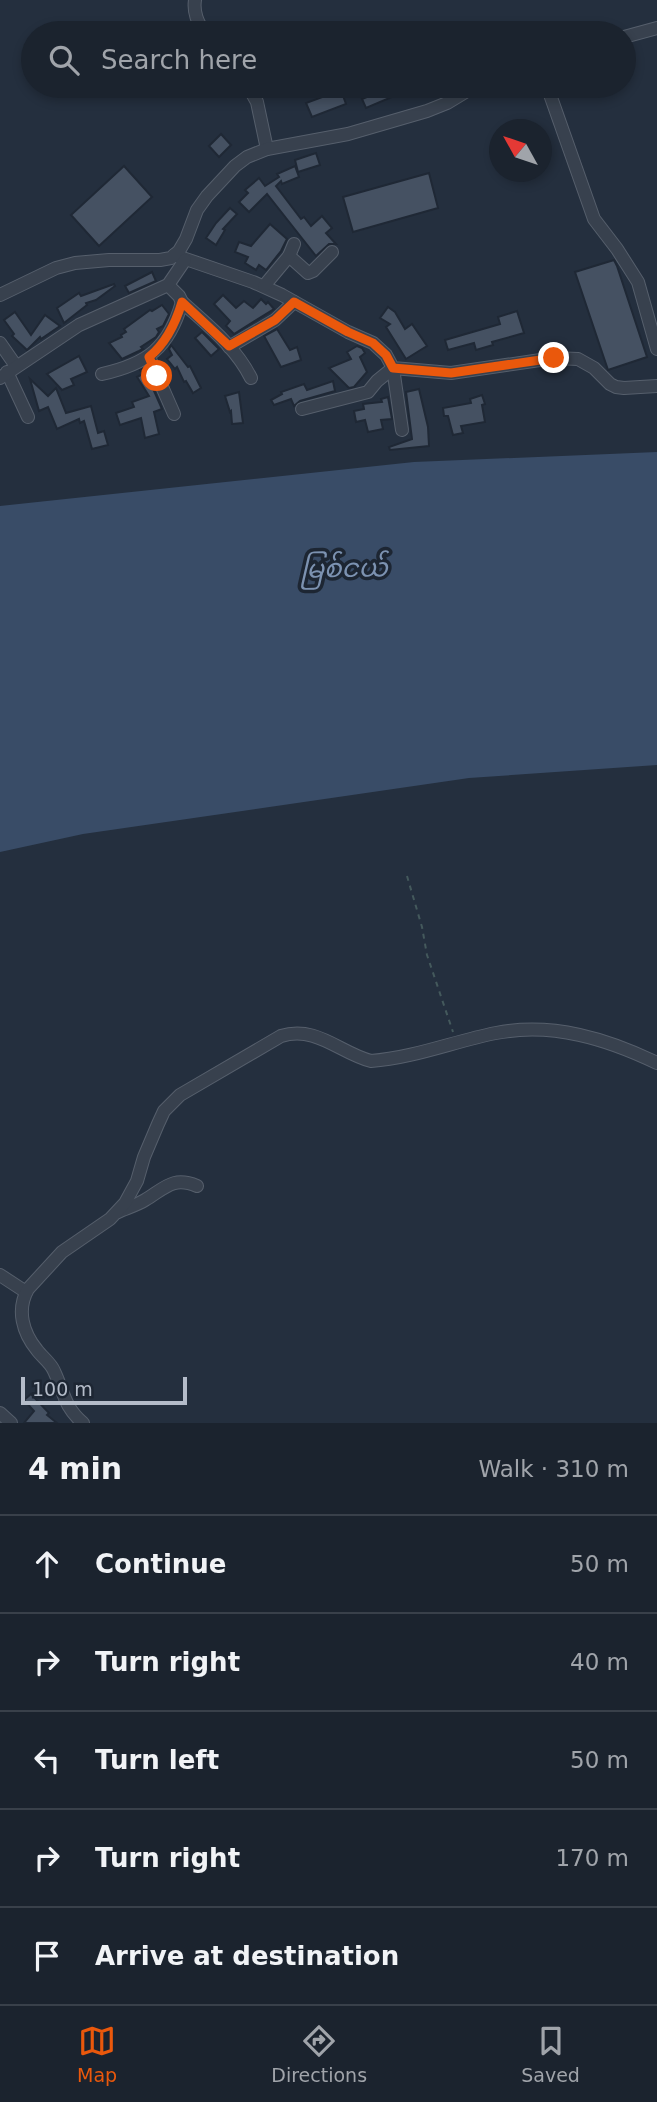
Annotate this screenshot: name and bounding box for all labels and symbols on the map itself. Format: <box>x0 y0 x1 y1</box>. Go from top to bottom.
north arrow <box>489 119 552 182</box>
route end <box>538 342 569 373</box>
route start <box>141 360 172 391</box>
water label: မြစ်ငယ် <box>300 549 391 591</box>
scale bar <box>21 1374 187 1406</box>

